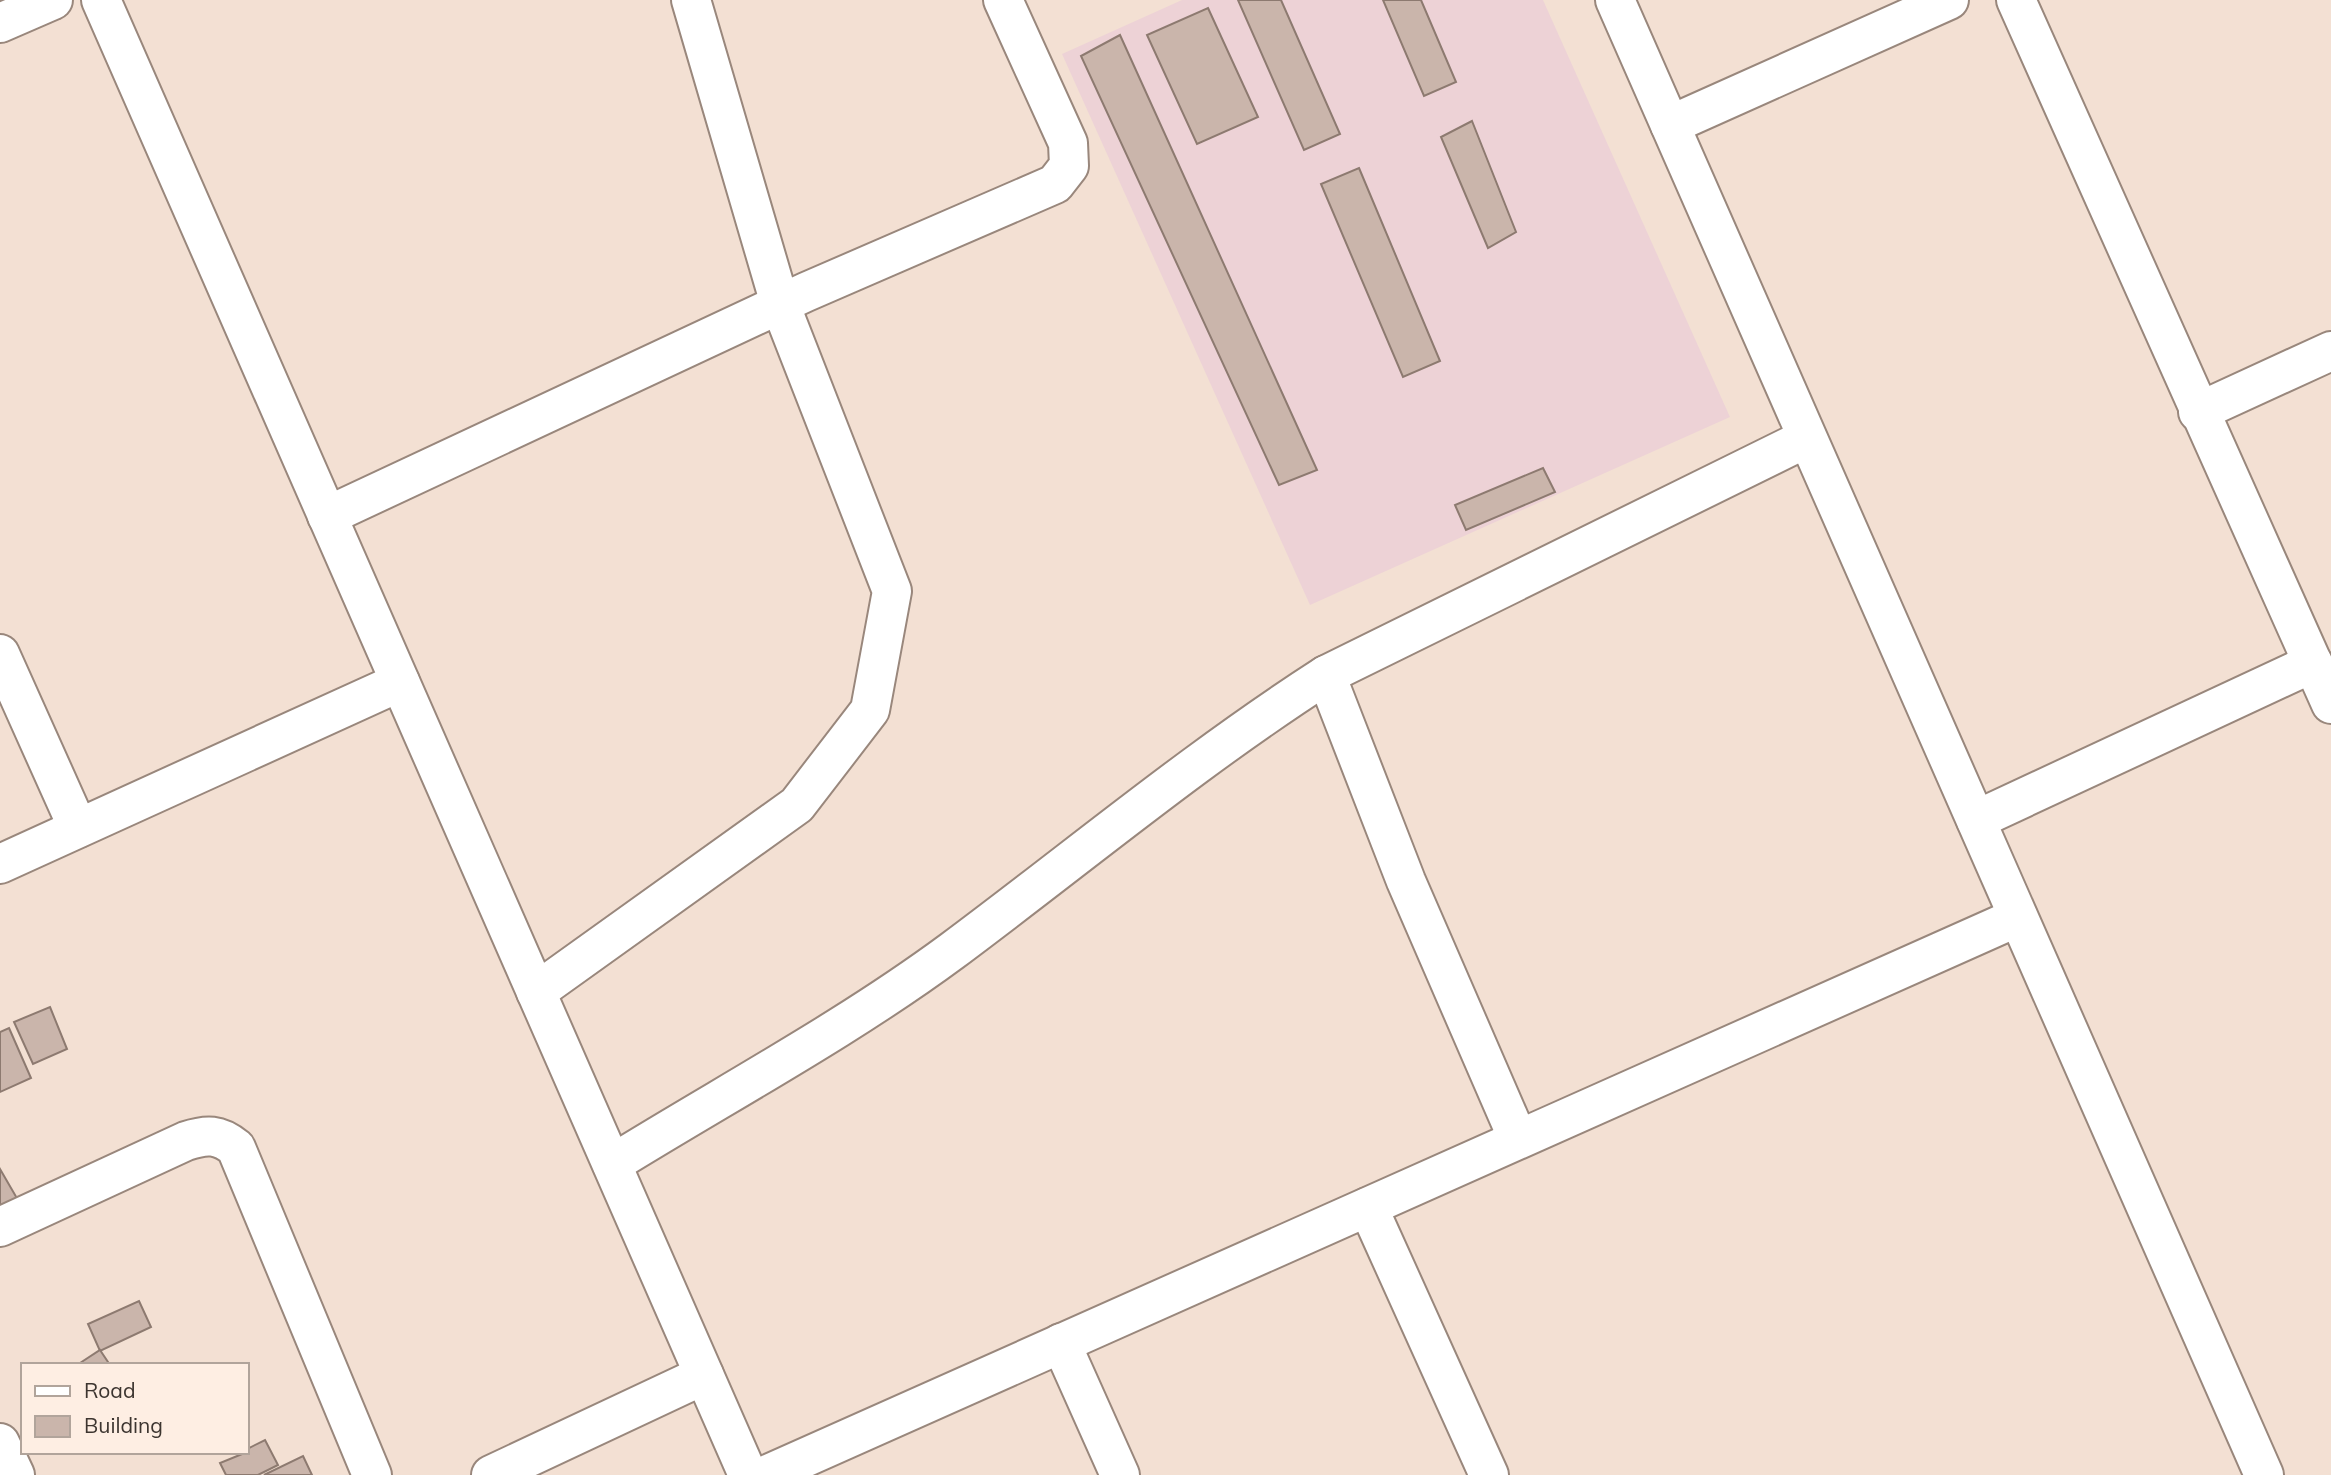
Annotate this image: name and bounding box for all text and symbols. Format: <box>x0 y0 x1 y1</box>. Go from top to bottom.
legend <box>21 1363 248 1454</box>
text: Road <box>84 1377 135 1403</box>
text: Building <box>84 1412 163 1438</box>

